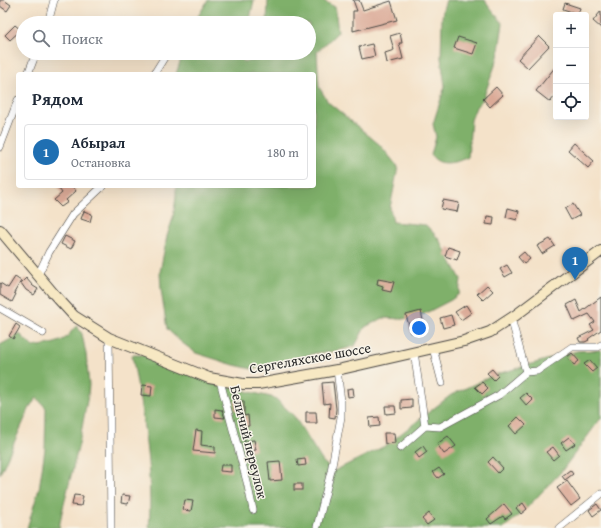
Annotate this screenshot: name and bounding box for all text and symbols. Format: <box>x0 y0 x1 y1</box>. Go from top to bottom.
map controls <box>553 12 589 120</box>
button: + <box>553 12 589 48</box>
search box <box>16 16 316 60</box>
icon: search <box>30 27 52 49</box>
text: Поиск <box>62 28 103 49</box>
button: − <box>553 48 589 84</box>
button: locate <box>553 84 589 120</box>
text: Рядом <box>32 86 83 111</box>
text: Абырал <box>71 132 125 153</box>
text: 1 <box>43 143 49 162</box>
text: 180 m <box>267 143 299 162</box>
text: Остановка <box>71 153 131 172</box>
pin: 1 <box>562 247 588 280</box>
your location <box>409 318 429 338</box>
street label: Сергеляхское шоссе <box>248 337 373 379</box>
street label: Беличий переулок <box>225 383 273 501</box>

